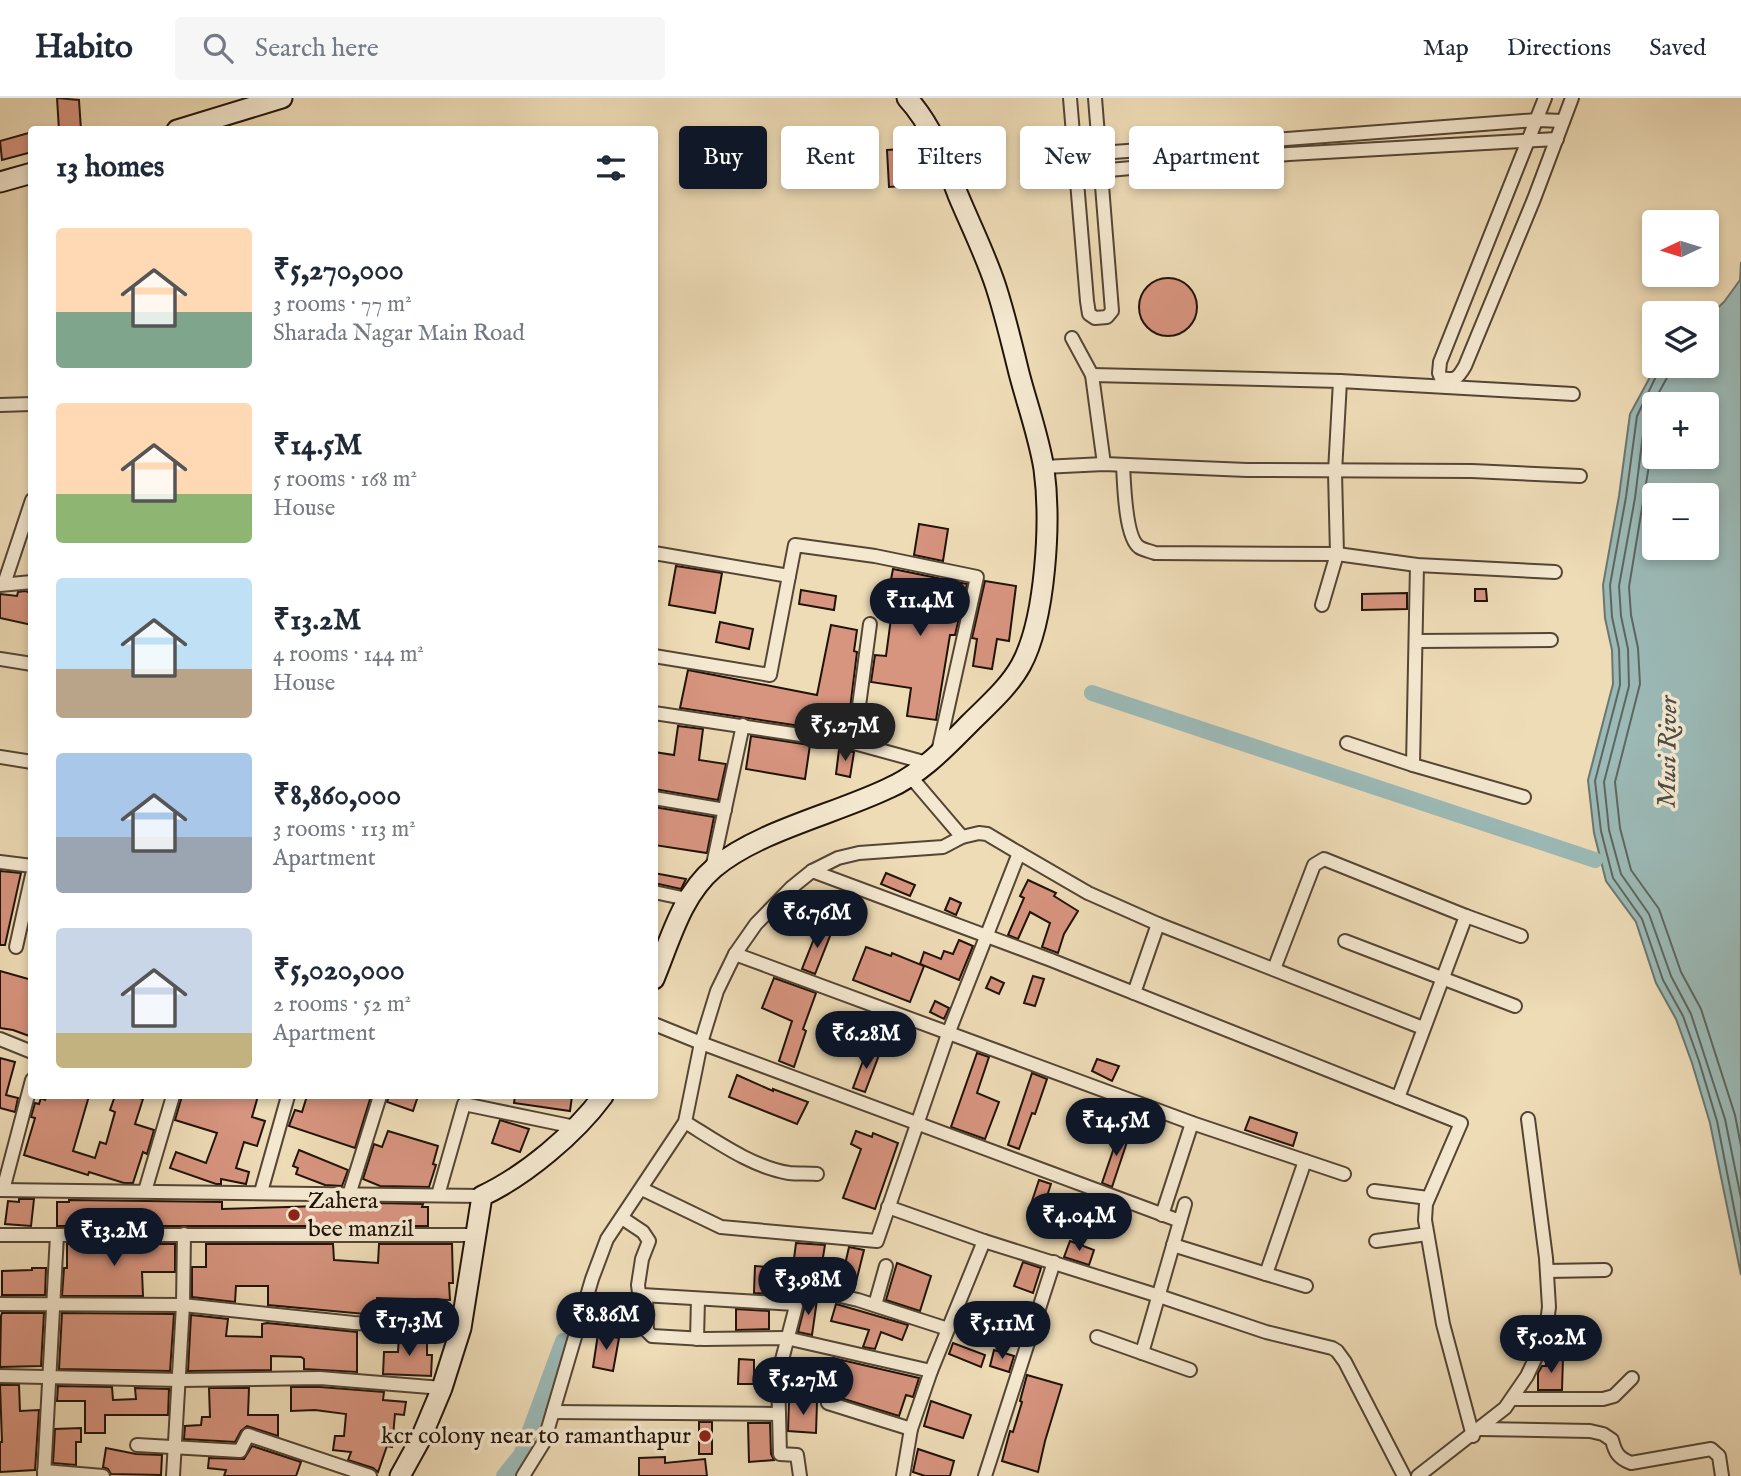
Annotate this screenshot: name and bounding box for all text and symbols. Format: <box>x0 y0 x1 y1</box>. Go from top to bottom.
search box <box>175 17 665 80</box>
text: Habito <box>35 27 133 69</box>
icon: search <box>199 29 237 67</box>
text: Search here <box>255 32 379 65</box>
text: Map <box>1423 33 1469 64</box>
text: Directions <box>1507 33 1611 64</box>
text: Saved <box>1649 33 1706 64</box>
chip: Buy <box>679 126 767 189</box>
chip: Rent <box>781 126 879 189</box>
chip: Filters <box>893 126 1006 189</box>
chip: New <box>1020 126 1115 189</box>
chip: Apartment <box>1129 126 1284 189</box>
text: 13 homes <box>56 149 164 187</box>
icon: filters <box>592 149 630 187</box>
north arrow <box>1642 210 1718 287</box>
map controls <box>1642 210 1719 560</box>
text: ₹5,270,000 <box>273 252 404 290</box>
icon: home <box>112 256 196 340</box>
text: 3 rooms · 77 m² <box>273 290 412 319</box>
button: layers <box>1642 301 1719 378</box>
text: Sharada Nagar Main Road <box>273 319 525 348</box>
button: + <box>1642 392 1719 469</box>
text: ₹14.5M <box>273 427 362 465</box>
icon: home <box>112 431 196 515</box>
text: 5 rooms · 168 m² <box>273 465 417 494</box>
button: − <box>1642 483 1719 560</box>
text: House <box>273 494 335 523</box>
pin: ₹11.4M <box>863 578 977 638</box>
text: ₹11.4M <box>886 586 954 615</box>
text: ₹13.2M <box>273 602 361 640</box>
icon: home <box>112 606 196 690</box>
text: 4 rooms · 144 m² <box>273 640 424 669</box>
text: House <box>273 669 335 698</box>
water label: Musi River <box>1651 694 1685 809</box>
pin: ₹5.27M <box>788 704 902 763</box>
text: ₹5.27M <box>810 711 880 740</box>
text: ₹8,860,000 <box>273 777 401 815</box>
icon: home <box>112 781 196 865</box>
text: 3 rooms · 113 m² <box>273 815 416 844</box>
text: Apartment <box>273 844 376 873</box>
pin: ₹6.76M <box>760 890 874 950</box>
text: ₹6.76M <box>783 898 851 927</box>
text: ₹5,020,000 <box>273 952 405 990</box>
icon: home <box>112 956 196 1040</box>
text: 2 rooms · 52 m² <box>273 990 411 1019</box>
pin: ₹6.28M <box>809 1012 923 1071</box>
text: Apartment <box>273 1019 376 1048</box>
text: ₹6.28M <box>831 1019 901 1048</box>
pin: ₹14.5M <box>1059 1098 1173 1158</box>
text: ₹14.5M <box>1082 1106 1150 1135</box>
place label: Zahera bee manzil <box>308 1186 414 1245</box>
pin: ₹4.04M <box>1022 1194 1136 1253</box>
text: ₹4.04M <box>1042 1201 1116 1230</box>
marker: Zahera bee manzil <box>286 1207 302 1223</box>
pin: ₹13.2M <box>57 1208 171 1268</box>
text: ₹13.2M <box>80 1216 148 1245</box>
pin: ₹3.98M <box>751 1258 865 1317</box>
text: ₹3.98M <box>774 1265 842 1294</box>
pin: ₹8.86M <box>549 1292 663 1352</box>
pin: ₹17.3M <box>352 1298 466 1358</box>
text: ₹8.86M <box>572 1300 640 1329</box>
pin: ₹5.11M <box>945 1302 1059 1361</box>
text: ₹17.3M <box>375 1306 443 1335</box>
text: ₹5.11M <box>969 1309 1035 1338</box>
pin: ₹5.02M <box>1494 1316 1608 1375</box>
text: ₹5.02M <box>1516 1323 1586 1352</box>
pin: ₹5.27M <box>746 1358 860 1417</box>
text: ₹5.27M <box>768 1365 838 1394</box>
place label: kcr colony near to ramanthapur <box>381 1421 691 1452</box>
marker: kcr colony near to ramanthapur <box>697 1428 713 1444</box>

